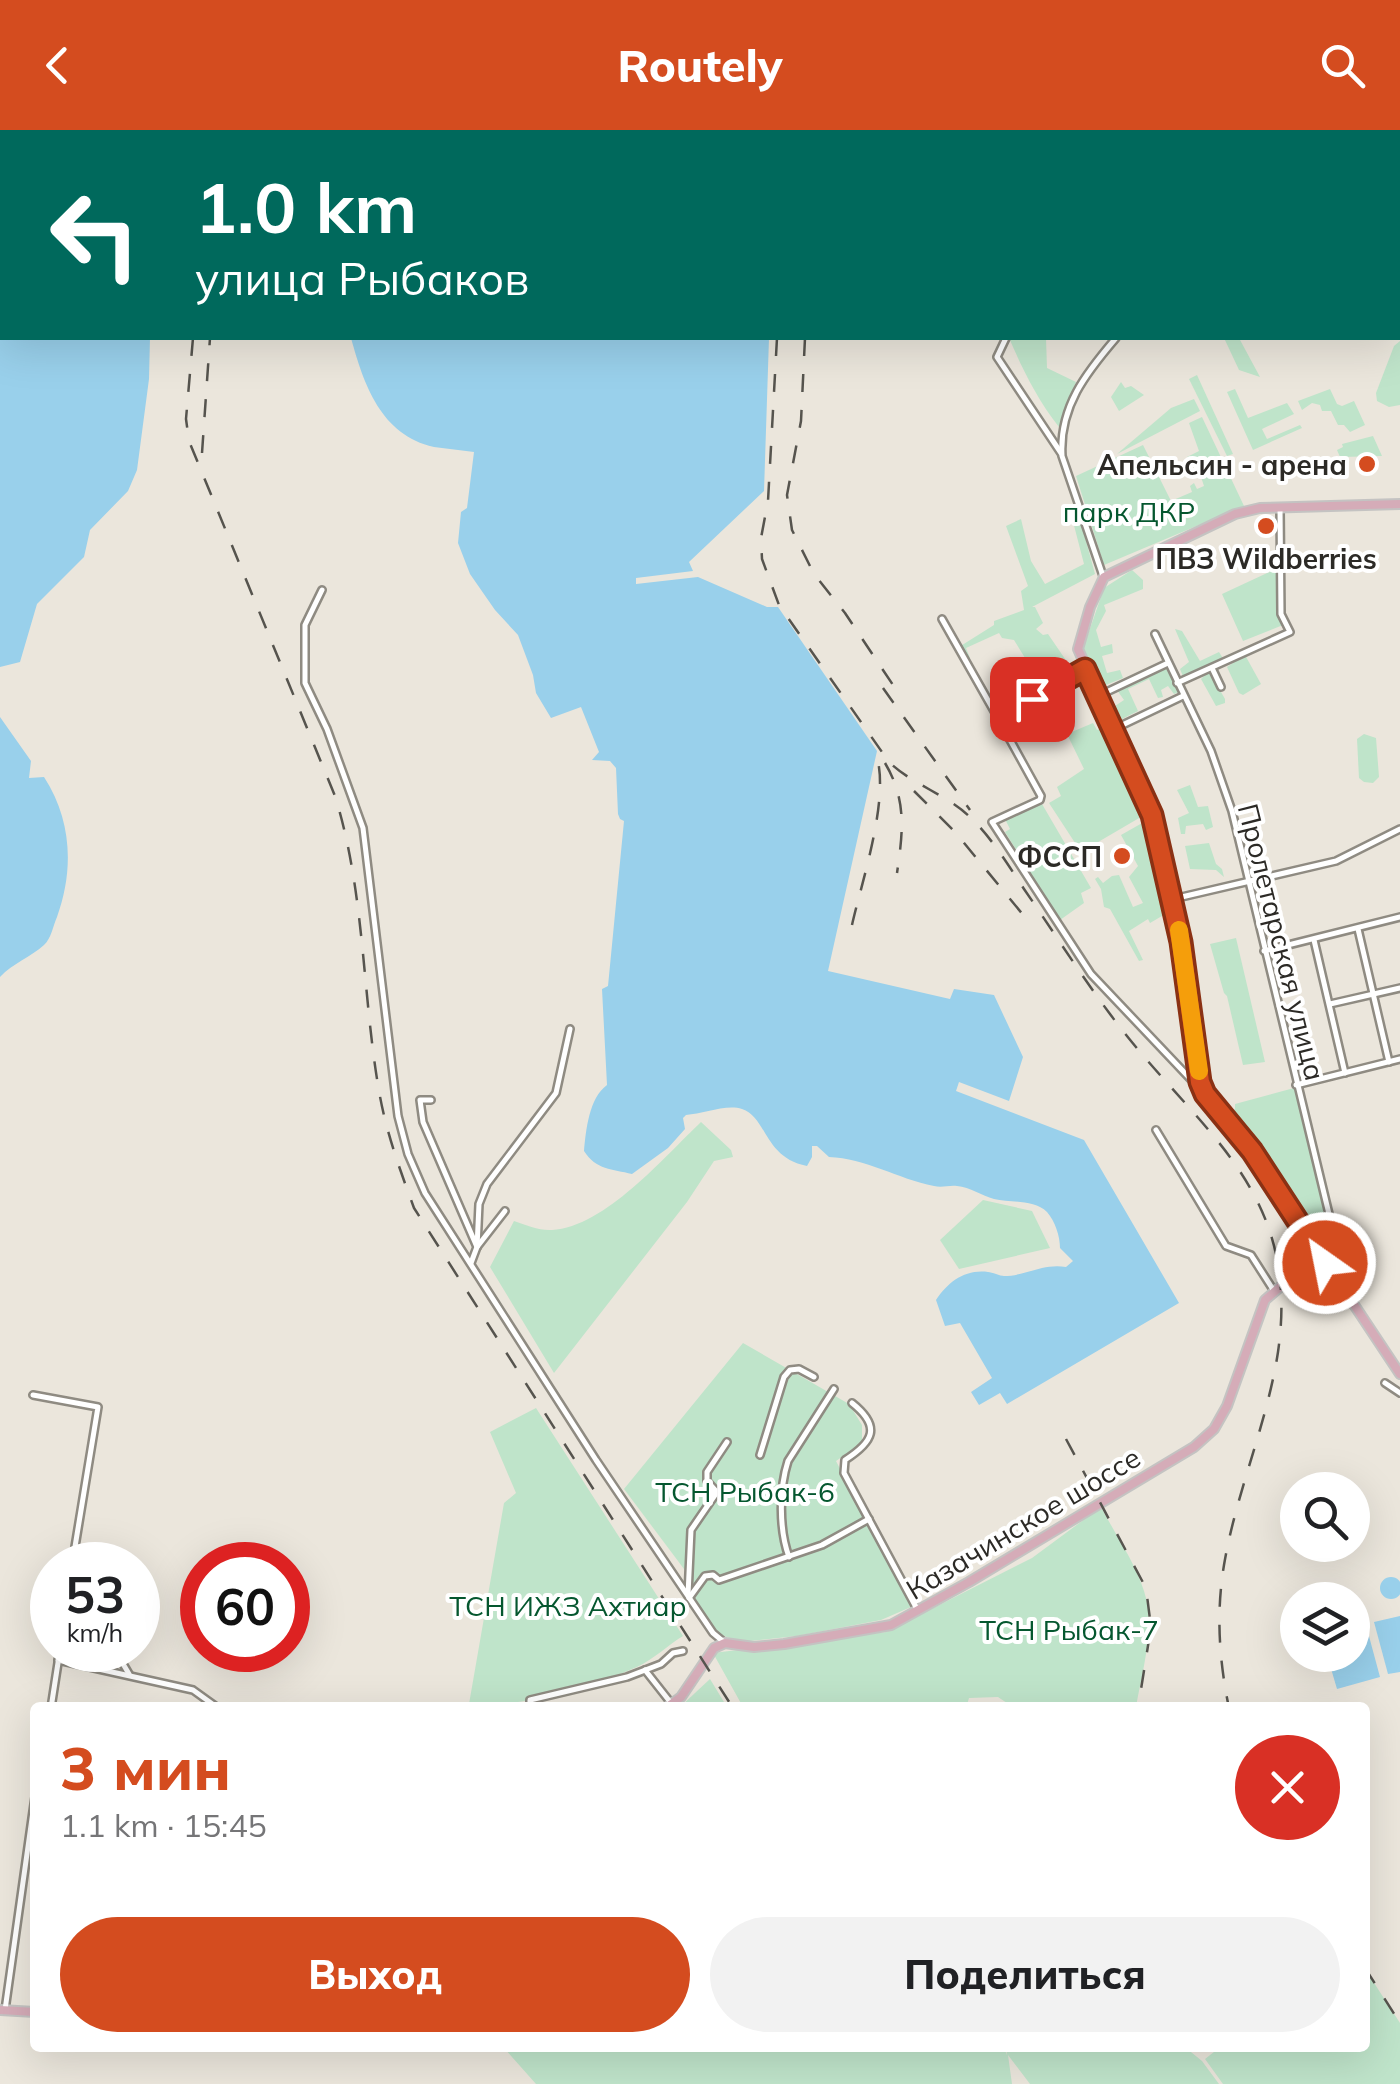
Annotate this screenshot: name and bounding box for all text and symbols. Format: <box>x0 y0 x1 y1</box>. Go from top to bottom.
text: Routely <box>617 37 783 93</box>
icon: back <box>30 38 85 93</box>
icon: search <box>1315 38 1370 93</box>
text: 1.0 km <box>195 163 417 251</box>
icon: left <box>30 170 160 300</box>
text: улица Рыбаков <box>195 250 529 306</box>
place label: Апельсин - арена <box>1097 447 1347 482</box>
marker: Апельсин - арена <box>1356 453 1378 475</box>
park label: парк ДКР <box>1063 494 1195 529</box>
marker: ПВЗ Wildberries <box>1255 515 1277 537</box>
place label: ПВЗ Wildberries <box>1155 541 1377 576</box>
pin <box>990 657 1075 742</box>
icon: arrive <box>1005 672 1060 727</box>
street label: Пролетарская улица <box>1231 800 1333 1084</box>
place label: ФССП <box>1017 839 1102 874</box>
marker: ФССП <box>1111 845 1133 867</box>
position arrow <box>1273 1211 1377 1315</box>
street label: Казачинское шоссе <box>899 1439 1147 1607</box>
map controls <box>1280 1472 1370 1672</box>
button: search <box>1280 1472 1370 1562</box>
park label: ТСН Рыбак-6 <box>655 1474 835 1509</box>
speed limit sign: 60 <box>180 1542 310 1672</box>
text: 53 <box>65 1563 125 1626</box>
button: layers <box>1280 1582 1370 1672</box>
park label: ТСН ИЖЗ Ахтиар <box>449 1588 687 1623</box>
park label: ТСН Рыбак-7 <box>979 1612 1159 1647</box>
text: km/h <box>67 1617 123 1648</box>
text: 3 мин <box>60 1730 231 1805</box>
button: close <box>1235 1735 1340 1840</box>
text: 1.1 km · 15:45 <box>60 1805 267 1845</box>
button: Выход <box>60 1917 690 2032</box>
button: Поделиться <box>710 1917 1340 2032</box>

